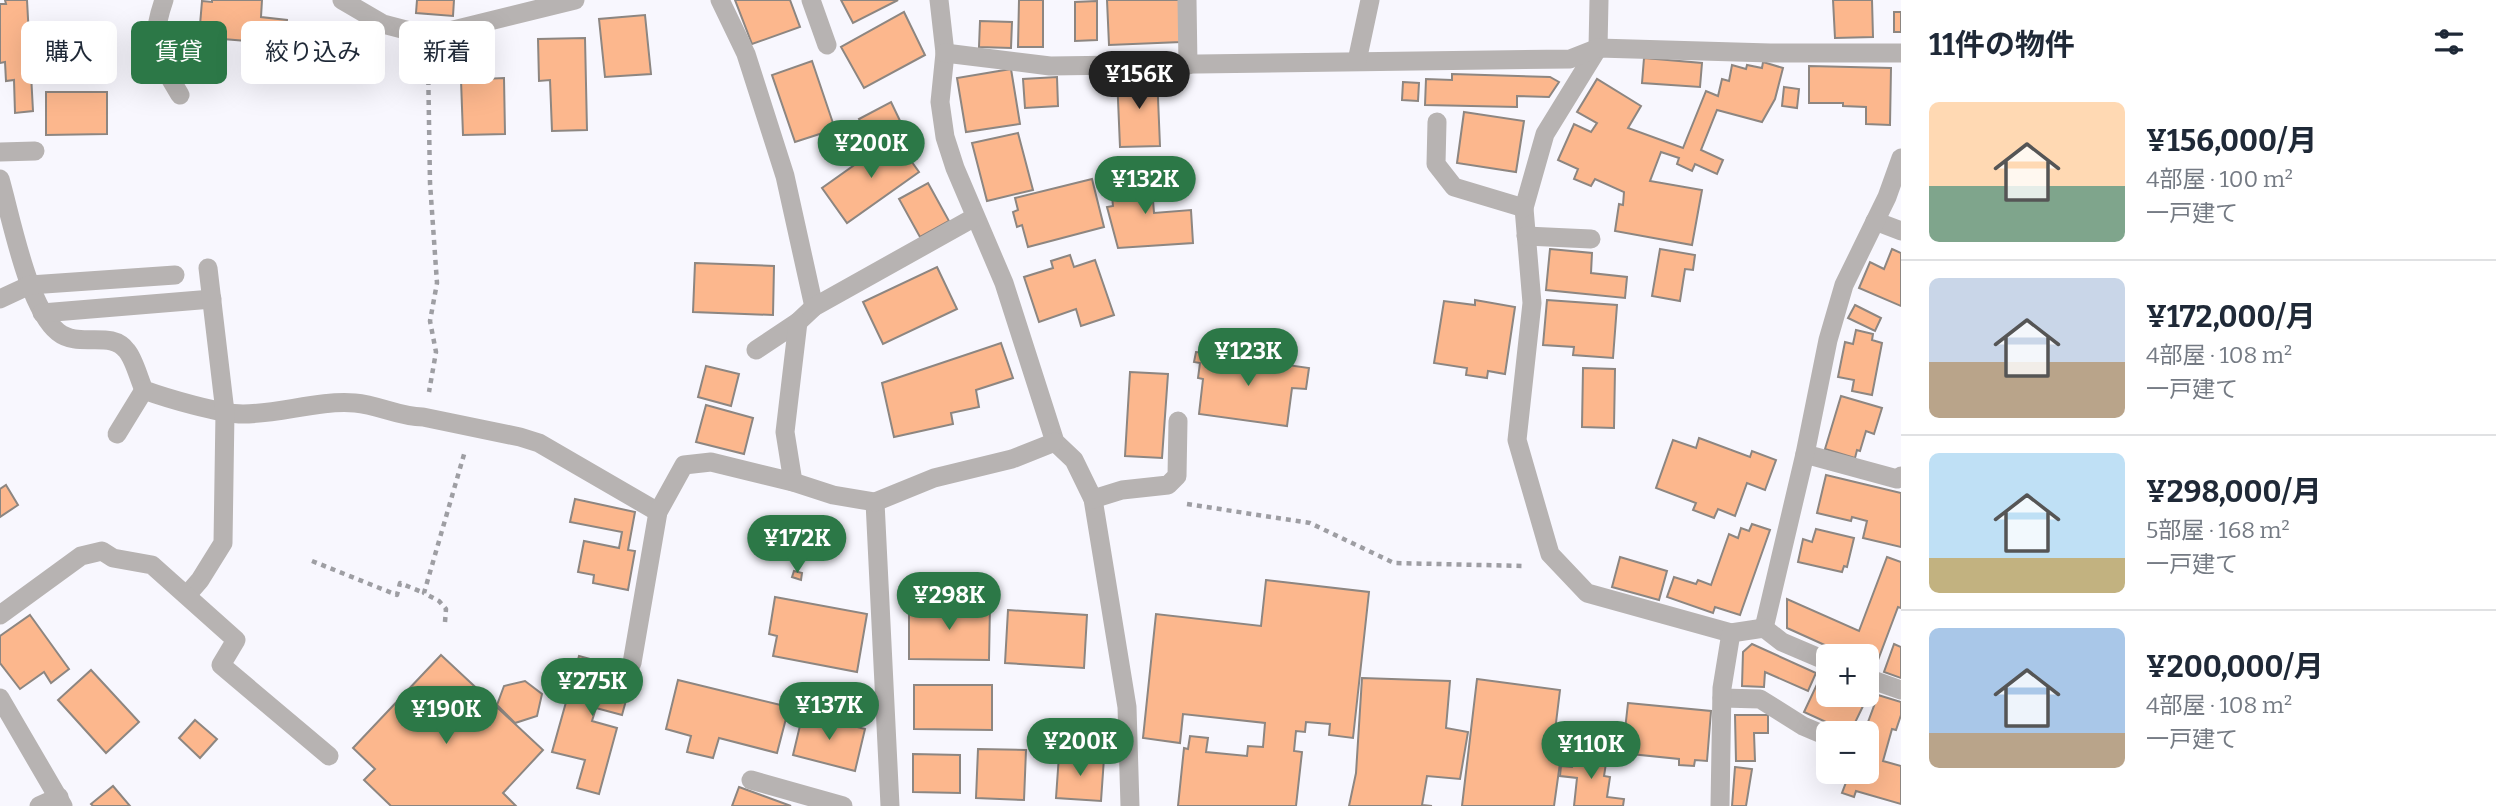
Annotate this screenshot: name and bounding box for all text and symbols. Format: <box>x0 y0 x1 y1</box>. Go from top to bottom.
chip: 購入 <box>21 21 117 84</box>
chip: 賃貸 <box>131 21 227 84</box>
chip: 絞り込み <box>241 21 385 84</box>
chip: 新着 <box>399 21 495 84</box>
icon: filters <box>2430 23 2468 61</box>
text: 11件の物件 <box>1929 27 2075 63</box>
pin: ¥156K <box>1090 52 1188 111</box>
text: ¥156K <box>1105 60 1173 88</box>
pin: ¥200K <box>822 120 920 180</box>
text: ¥156,000/月 <box>2146 123 2317 159</box>
text: ¥200K <box>834 129 908 157</box>
icon: home <box>1985 130 2069 214</box>
pin: ¥132K <box>1096 156 1194 216</box>
text: ¥132K <box>1111 165 1179 193</box>
text: 4部屋 · 100 m² <box>2146 165 2293 193</box>
text: 一戸建て <box>2146 199 2238 227</box>
text: ¥172,000/月 <box>2146 299 2316 335</box>
icon: home <box>1985 306 2069 390</box>
pin: ¥123K <box>1199 328 1297 388</box>
text: ¥123K <box>1214 337 1282 365</box>
text: 4部屋 · 108 m² <box>2146 341 2292 369</box>
text: 一戸建て <box>2146 375 2238 403</box>
text: ¥298,000/月 <box>2146 474 2322 510</box>
icon: home <box>1985 481 2069 565</box>
pin: ¥172K <box>748 516 846 575</box>
text: 5部屋 · 168 m² <box>2146 516 2290 544</box>
text: ¥172K <box>763 524 831 552</box>
text: 一戸建て <box>2146 550 2238 578</box>
pin: ¥298K <box>900 572 998 632</box>
text: ¥298K <box>913 581 985 609</box>
map controls <box>1816 644 1879 784</box>
button: + <box>1816 644 1879 707</box>
text: ¥200,000/月 <box>2146 649 2324 685</box>
icon: home <box>1985 656 2069 740</box>
pin: ¥275K <box>543 658 641 718</box>
text: ¥275K <box>557 667 627 695</box>
pin: ¥137K <box>780 682 878 742</box>
pin: ¥190K <box>397 686 495 746</box>
text: ¥137K <box>795 691 863 719</box>
text: 4部屋 · 108 m² <box>2146 691 2292 719</box>
text: ¥190K <box>411 695 481 723</box>
pin: ¥200K <box>1031 718 1129 778</box>
button: − <box>1816 721 1879 784</box>
pin: ¥110K <box>1542 722 1640 781</box>
text: 一戸建て <box>2146 725 2238 753</box>
text: ¥200K <box>1043 727 1117 755</box>
text: ¥110K <box>1558 730 1624 758</box>

